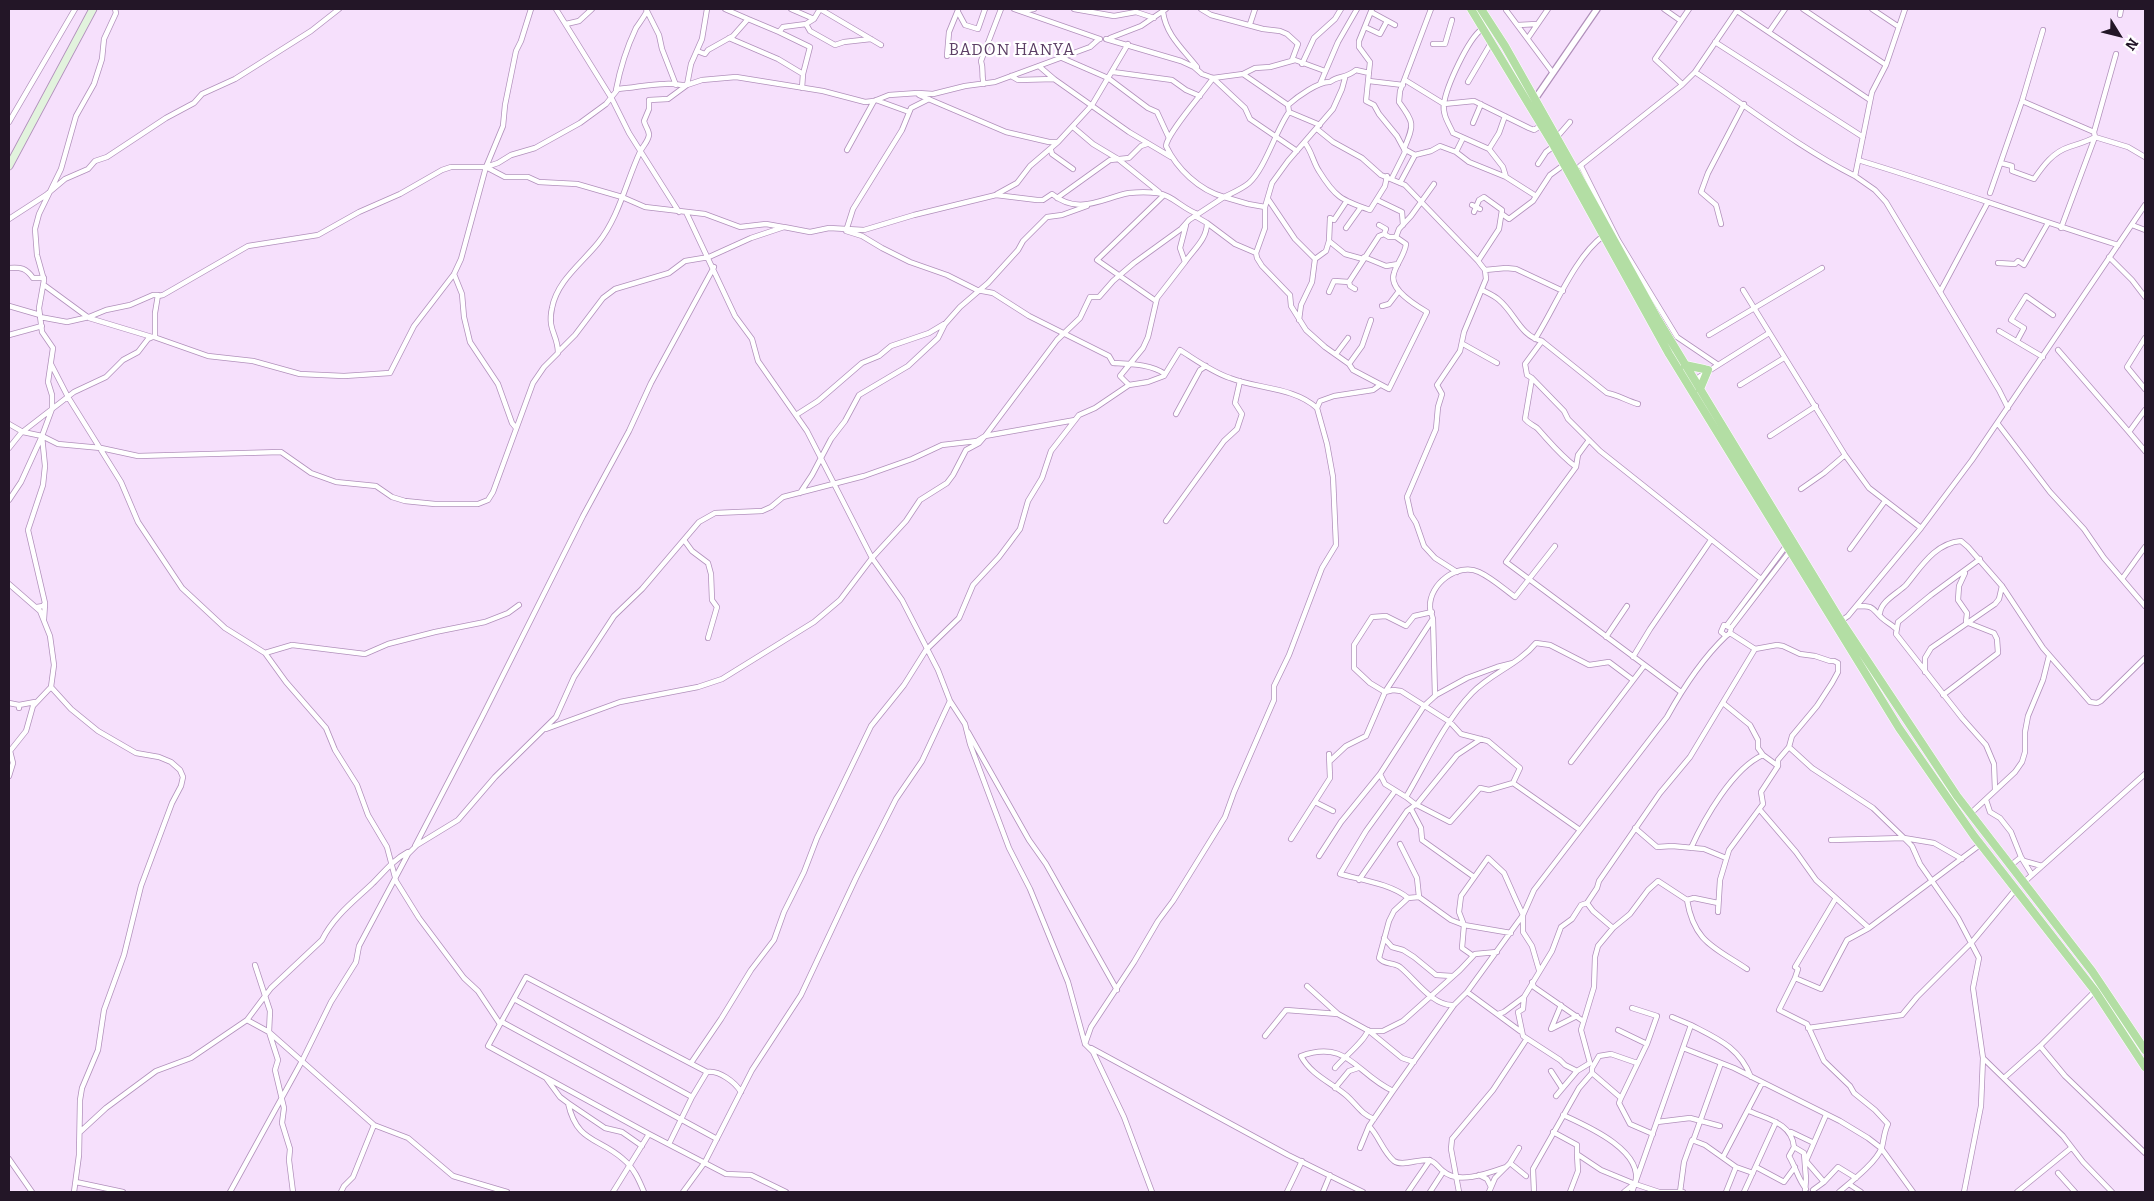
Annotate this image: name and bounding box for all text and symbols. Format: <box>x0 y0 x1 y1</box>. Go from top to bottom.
north arrow <box>2094 10 2144 60</box>
text: N <box>2121 35 2142 53</box>
district label: BADON HANYA <box>947 41 1077 61</box>

